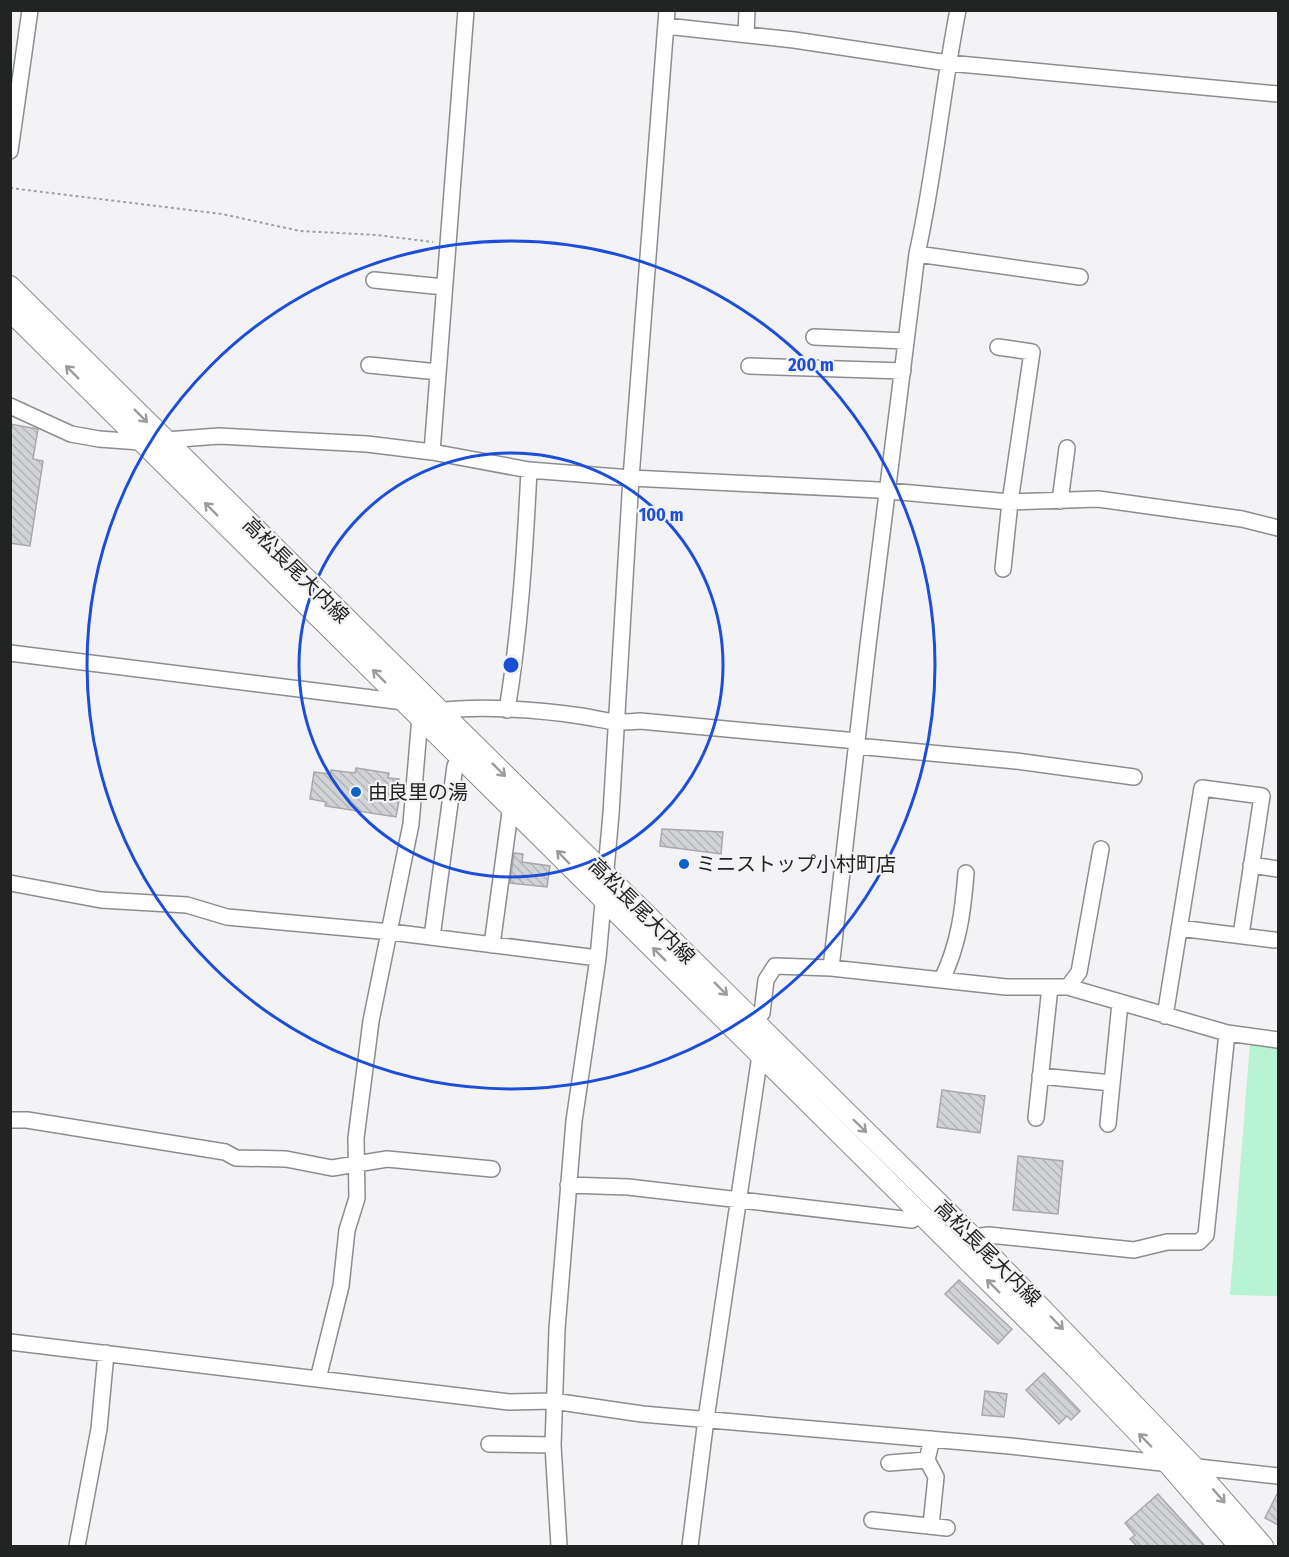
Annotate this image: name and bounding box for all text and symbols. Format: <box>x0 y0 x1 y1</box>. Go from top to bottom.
text: 200 m <box>787 354 834 376</box>
one-way arrow <box>64 365 79 379</box>
one-way arrow <box>134 409 148 424</box>
one-way arrow <box>203 501 218 516</box>
text: 100 m <box>639 504 683 526</box>
street label: 高松長尾大内線 <box>238 512 354 628</box>
centre of rings <box>501 655 521 675</box>
one-way arrow <box>371 669 386 684</box>
one-way arrow <box>492 763 507 777</box>
place label: 由良里の湯 <box>368 780 468 804</box>
marker: 由良里の湯 <box>349 785 363 799</box>
one-way arrow <box>555 849 570 864</box>
place label: ミニストップ小村町店 <box>696 852 896 876</box>
street label: 高松長尾大内線 <box>584 853 700 969</box>
marker: ミニストップ小村町店 <box>677 857 691 871</box>
one-way arrow <box>652 947 667 962</box>
one-way arrow <box>714 982 729 996</box>
one-way arrow <box>853 1119 868 1133</box>
street label: 高松長尾大内線 <box>930 1195 1046 1311</box>
one-way arrow <box>986 1279 1001 1294</box>
one-way arrow <box>1050 1316 1065 1331</box>
one-way arrow <box>1137 1432 1152 1447</box>
one-way arrow <box>1212 1488 1226 1503</box>

